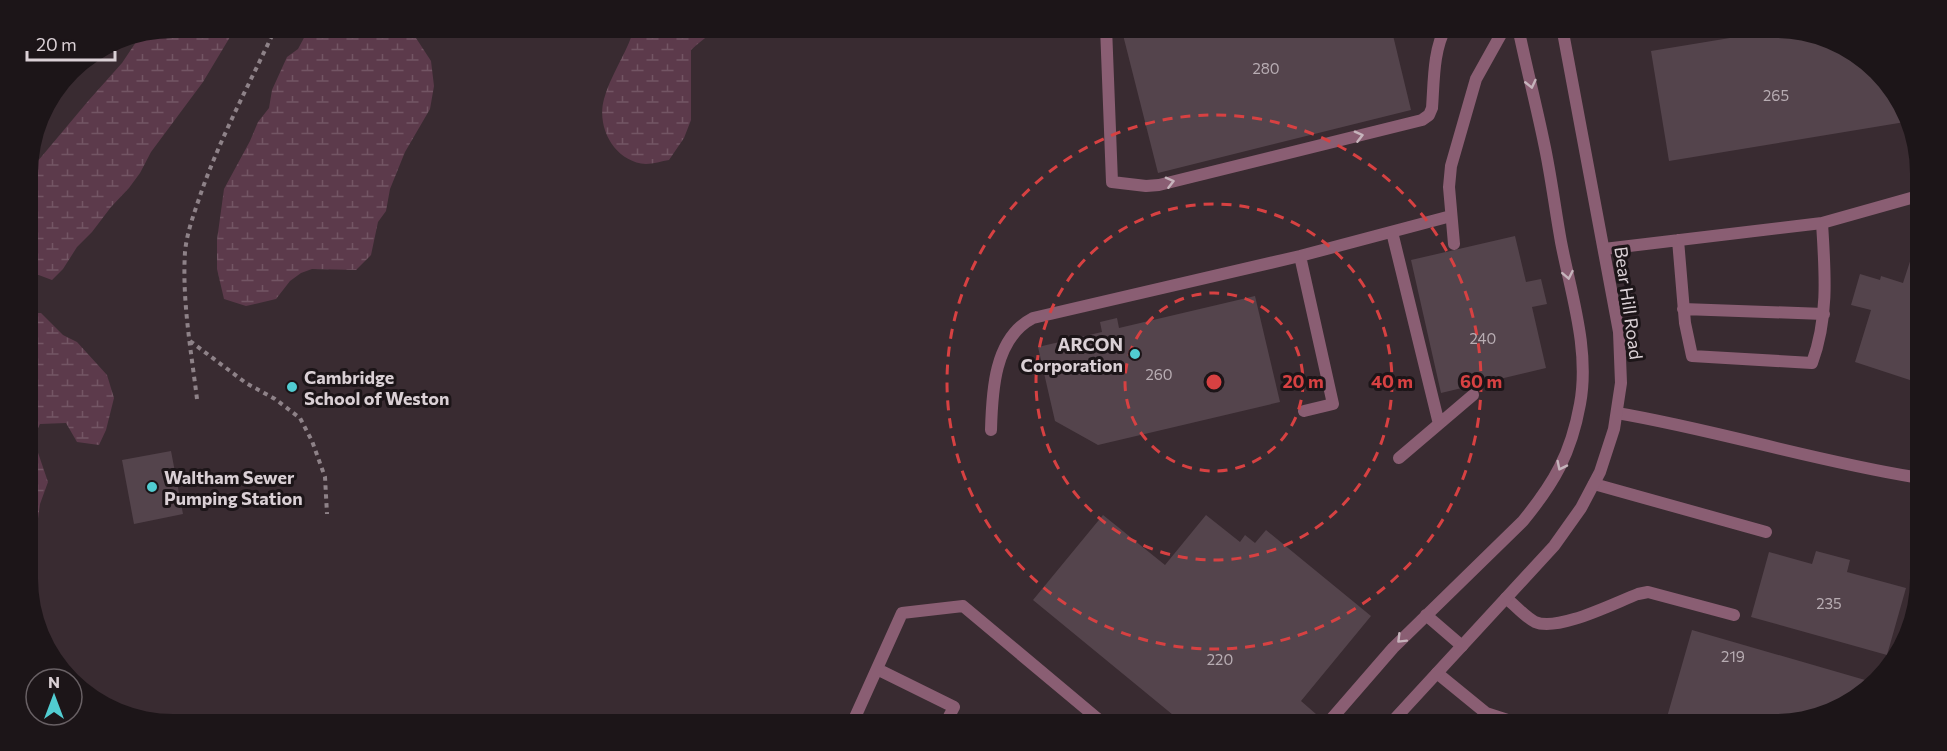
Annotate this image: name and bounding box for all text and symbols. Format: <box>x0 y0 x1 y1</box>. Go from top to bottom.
scale bar <box>27 24 116 62</box>
text: 20 m <box>36 33 77 55</box>
house number: 280 <box>1252 59 1280 77</box>
one-way arrow <box>1523 79 1536 89</box>
house number: 265 <box>1763 86 1789 104</box>
one-way arrow <box>1354 130 1364 143</box>
one-way arrow <box>1165 176 1175 189</box>
street label: Bear Hill Road <box>1610 245 1648 361</box>
one-way arrow <box>1561 270 1574 280</box>
house number: 240 <box>1470 329 1496 347</box>
place label: ARCON Corporation <box>1021 333 1123 376</box>
marker: ARCON Corporation <box>1128 347 1142 361</box>
house number: 260 <box>1145 365 1173 383</box>
place label: Cambridge School of Weston <box>304 366 449 409</box>
text: 20 m <box>1282 370 1324 392</box>
text: 40 m <box>1371 370 1413 392</box>
text: 60 m <box>1460 370 1502 392</box>
centre of rings <box>1204 372 1224 392</box>
marker: Cambridge School of Weston <box>285 380 299 394</box>
one-way arrow <box>1557 460 1569 471</box>
place label: Waltham Sewer Pumping Station <box>164 466 303 509</box>
marker: Waltham Sewer Pumping Station <box>145 480 159 494</box>
house number: 235 <box>1816 594 1842 612</box>
one-way arrow <box>1398 632 1409 643</box>
house number: 219 <box>1721 647 1745 665</box>
house number: 220 <box>1207 650 1233 668</box>
north arrow <box>24 667 84 727</box>
text: N <box>48 672 60 691</box>

